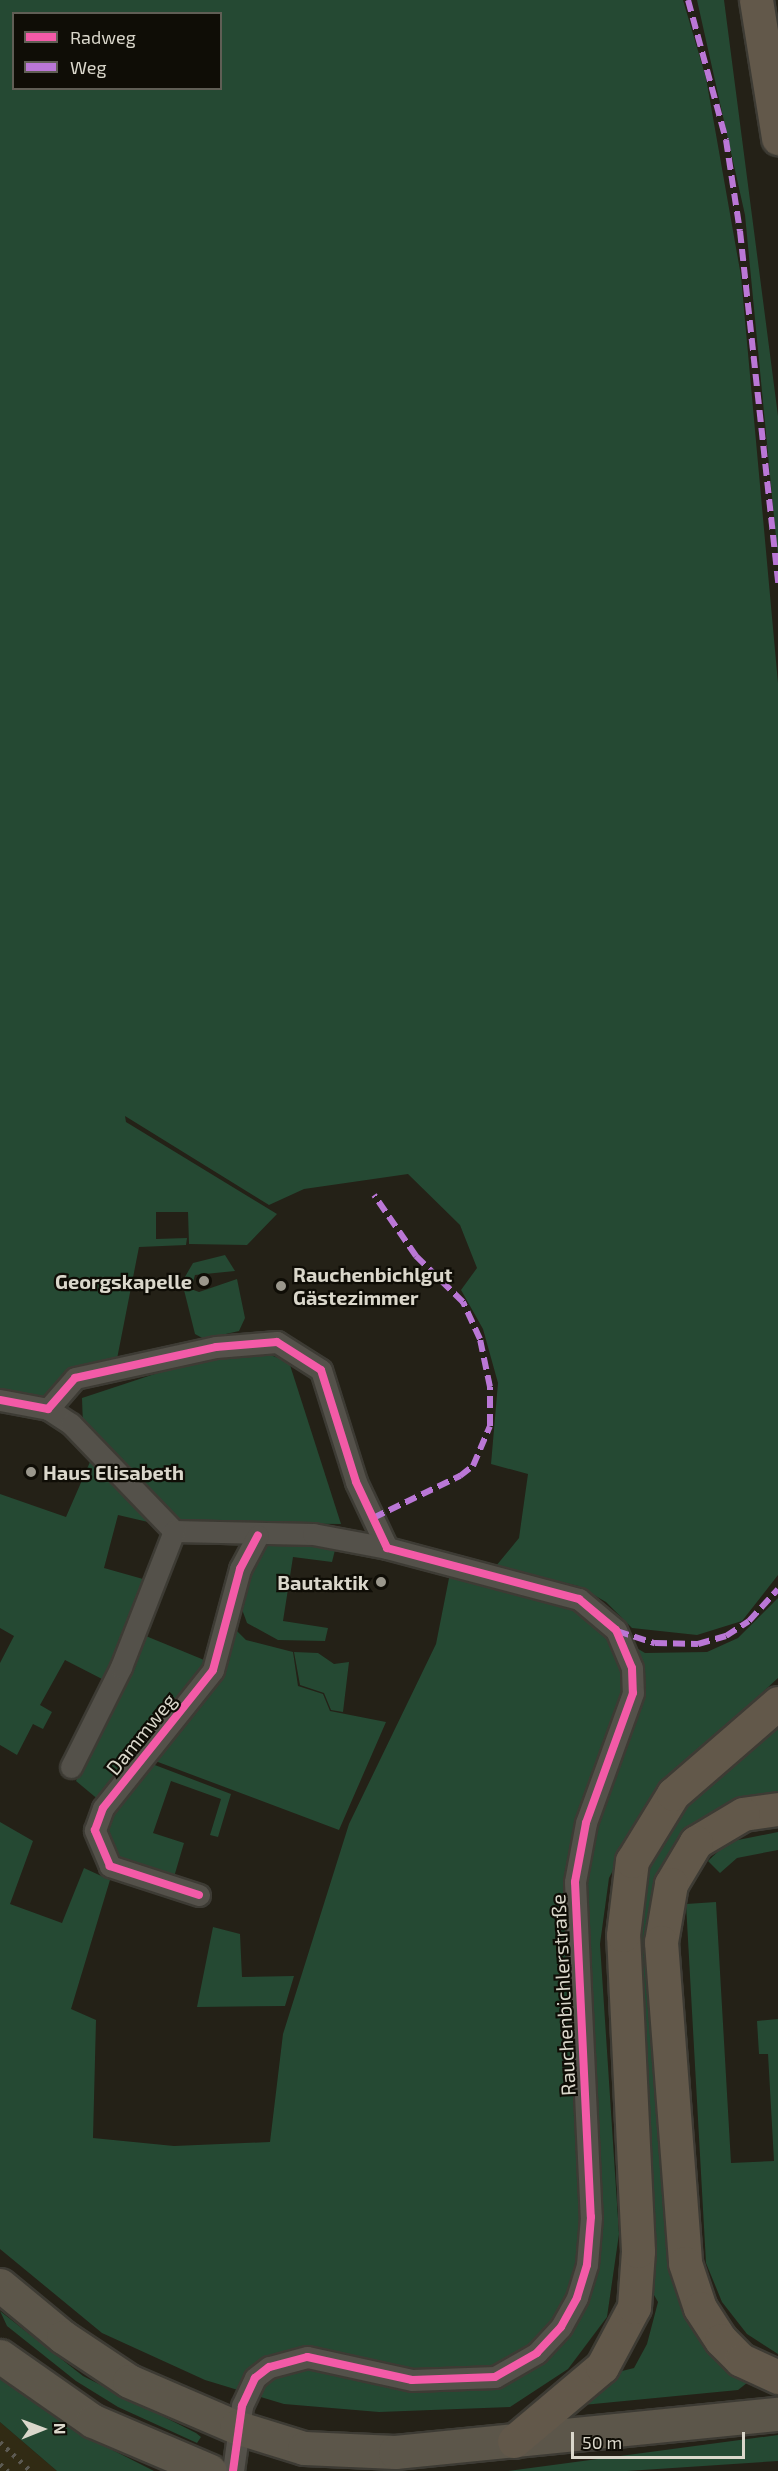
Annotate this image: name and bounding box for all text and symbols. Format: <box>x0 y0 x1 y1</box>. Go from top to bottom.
legend <box>12 12 222 90</box>
text: Radweg <box>70 26 136 48</box>
text: Weg <box>70 56 106 78</box>
place label: Rauchenbichlgut Gästezimmer <box>293 1262 453 1309</box>
place label: Georgskapelle <box>55 1269 192 1293</box>
marker: Georgskapelle <box>197 1274 211 1288</box>
marker: Rauchenbichlgut Gästezimmer <box>274 1279 288 1293</box>
place label: Haus Elisabeth <box>43 1460 184 1484</box>
marker: Haus Elisabeth <box>24 1465 38 1479</box>
place label: Bautaktik <box>277 1570 369 1594</box>
marker: Bautaktik <box>374 1575 388 1589</box>
street label: Dammweg <box>101 1689 181 1779</box>
street label: Rauchenbichlerstraße <box>546 1894 580 2096</box>
north arrow <box>12 2399 72 2459</box>
scale bar <box>574 2420 748 2458</box>
text: N <box>51 2423 70 2435</box>
text: 50 m <box>582 2431 622 2453</box>

